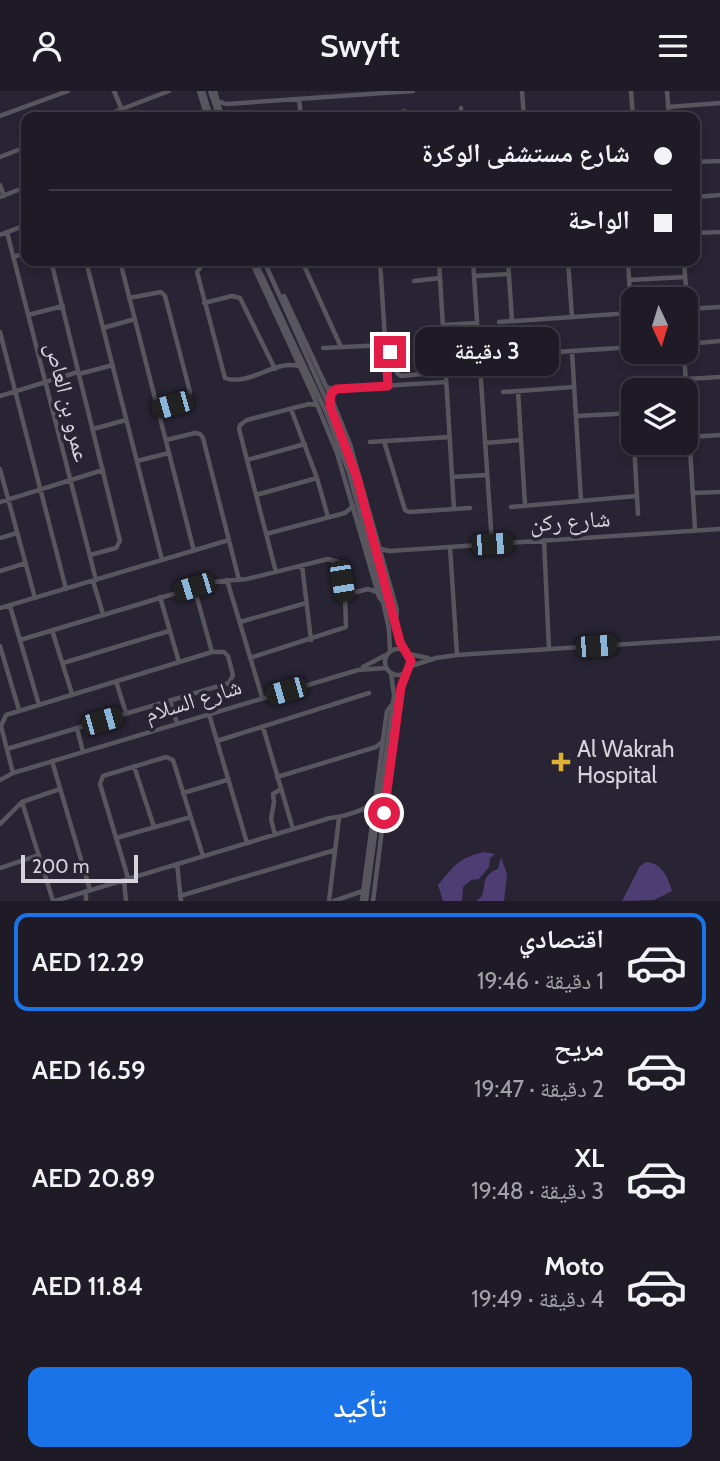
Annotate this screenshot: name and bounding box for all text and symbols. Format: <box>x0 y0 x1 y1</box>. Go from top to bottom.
text: Swyft <box>320 26 400 65</box>
icon: person <box>28 27 66 65</box>
icon: menu <box>654 27 692 65</box>
text: شارع مستشفى الوكرة <box>422 137 630 169</box>
text: الواحة <box>568 204 630 236</box>
north arrow <box>621 287 698 364</box>
map controls <box>621 287 698 455</box>
callout: 3 دقيقة <box>414 327 558 377</box>
route end <box>374 336 406 368</box>
text: 3 دقيقة <box>454 337 520 365</box>
street label: عمرو بن العاص <box>40 339 96 465</box>
button: layers <box>621 378 698 455</box>
car <box>149 389 196 421</box>
street label: شارع ركن <box>529 504 611 539</box>
car <box>471 532 514 556</box>
car <box>329 559 356 603</box>
car <box>171 571 218 603</box>
car <box>575 634 618 658</box>
street label: شارع السلام <box>141 672 245 730</box>
car <box>263 675 310 707</box>
car <box>79 705 126 737</box>
place label: Al Wakrah Hospital <box>577 735 674 789</box>
marker: Al Wakrah Hospital <box>551 752 571 772</box>
route start <box>368 797 400 829</box>
scale bar <box>21 852 138 884</box>
text: 200 m <box>32 855 89 878</box>
text: اقتصادي <box>519 923 604 955</box>
icon: car <box>625 931 688 994</box>
text: AED 12.29 <box>32 946 144 978</box>
text: 1 دقيقة · 19:46 <box>477 967 604 995</box>
text: مريح <box>554 1031 604 1063</box>
icon: car <box>625 1039 688 1102</box>
text: AED 16.59 <box>32 1054 146 1086</box>
text: 2 دقيقة · 19:47 <box>474 1075 604 1103</box>
text: XL <box>575 1142 604 1174</box>
icon: car <box>625 1147 688 1210</box>
text: AED 20.89 <box>32 1162 155 1194</box>
text: 3 دقيقة · 19:48 <box>471 1177 604 1205</box>
text: Moto <box>544 1250 604 1282</box>
icon: car <box>625 1255 688 1318</box>
text: AED 11.84 <box>32 1270 143 1302</box>
text: 4 دقيقة · 19:49 <box>471 1285 604 1313</box>
button: تأكيد <box>28 1367 692 1447</box>

